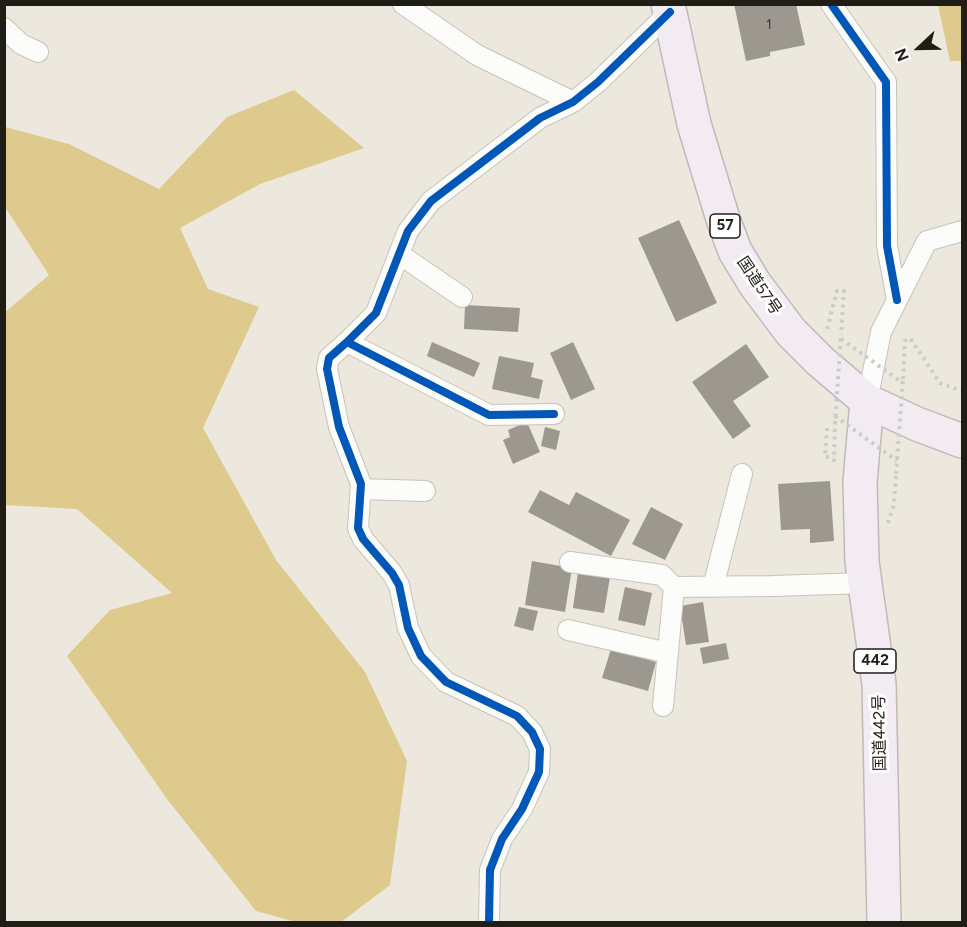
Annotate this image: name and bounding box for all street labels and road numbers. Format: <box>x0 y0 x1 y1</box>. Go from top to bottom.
road number: 57 <box>710 214 740 238</box>
street label: 国道57号 <box>733 253 785 319</box>
road number: 442 <box>854 649 896 673</box>
street label: 国道442号 <box>870 694 890 772</box>

